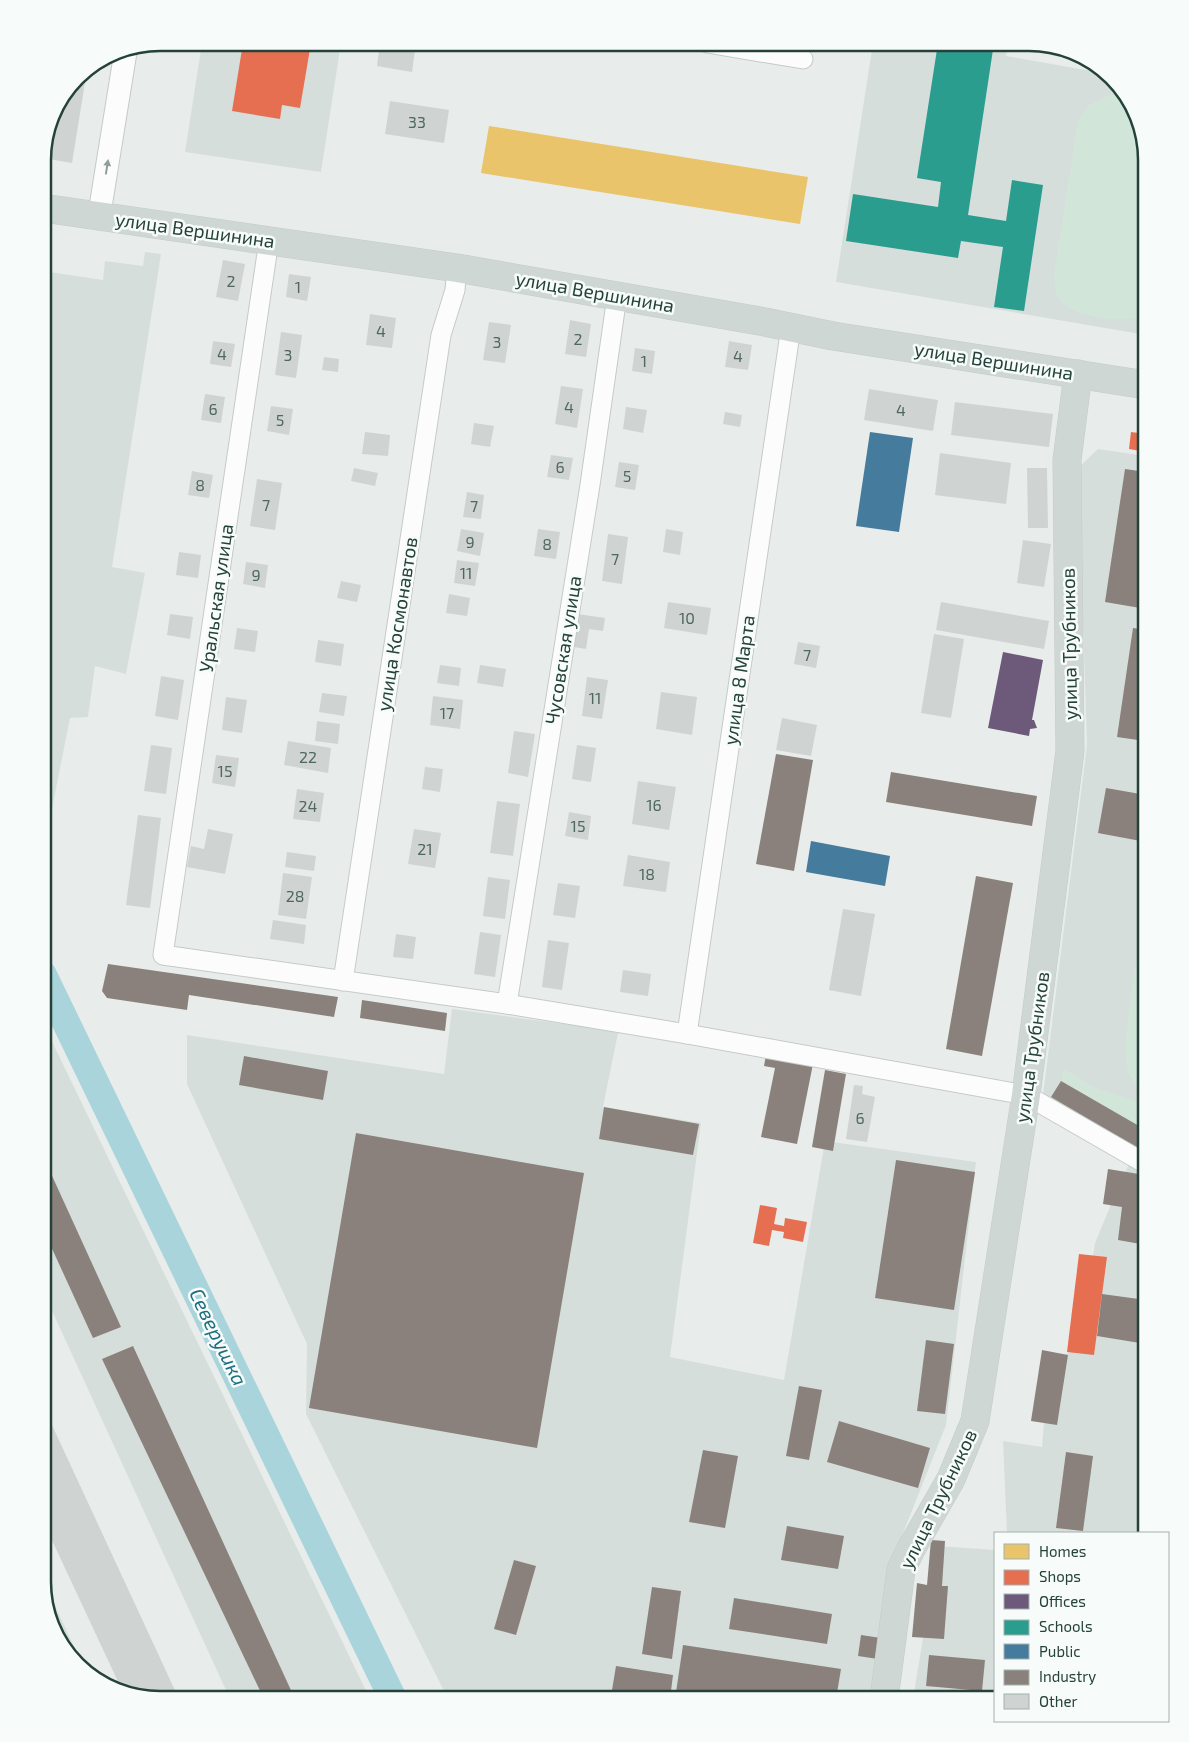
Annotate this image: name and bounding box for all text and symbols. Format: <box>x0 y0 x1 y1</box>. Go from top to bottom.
house number: 33 <box>408 112 426 131</box>
one-way arrow <box>103 159 111 175</box>
street label: улица Вершинина <box>114 207 276 253</box>
street label: улица Вершинина <box>514 266 676 318</box>
house number: 2 <box>227 271 236 290</box>
house number: 1 <box>295 277 301 296</box>
house number: 4 <box>376 321 386 340</box>
house number: 2 <box>574 329 583 348</box>
house number: 3 <box>493 332 501 351</box>
street label: улица Вершинина <box>913 337 1075 385</box>
house number: 4 <box>217 344 227 363</box>
house number: 3 <box>284 345 292 364</box>
house number: 4 <box>733 346 743 365</box>
house number: 1 <box>641 351 647 370</box>
house number: 4 <box>564 397 574 416</box>
house number: 6 <box>208 399 218 418</box>
house number: 4 <box>896 400 906 419</box>
house number: 5 <box>276 410 284 429</box>
house number: 6 <box>555 457 565 476</box>
house number: 5 <box>623 466 631 485</box>
house number: 8 <box>195 475 205 494</box>
house number: 7 <box>262 495 270 514</box>
house number: 7 <box>470 496 478 515</box>
street label: Уральская улица <box>194 522 238 674</box>
house number: 9 <box>465 532 475 551</box>
house number: 8 <box>542 534 552 553</box>
street label: улица Космонавтов <box>371 535 423 713</box>
house number: 7 <box>611 549 619 568</box>
house number: 11 <box>460 563 472 582</box>
house number: 9 <box>251 565 261 584</box>
street label: улица Трубников <box>1056 568 1082 720</box>
street label: Чусовская улица <box>539 574 587 726</box>
house number: 10 <box>679 608 695 627</box>
street label: улица 8 Марта <box>718 613 760 747</box>
house number: 7 <box>803 645 811 664</box>
house number: 11 <box>589 688 601 707</box>
house number: 17 <box>440 703 454 722</box>
house number: 22 <box>299 747 317 766</box>
house number: 15 <box>218 761 232 780</box>
house number: 16 <box>646 795 662 814</box>
house number: 24 <box>299 796 318 815</box>
house number: 15 <box>571 816 585 835</box>
house number: 21 <box>417 839 433 858</box>
house number: 18 <box>639 864 655 883</box>
house number: 28 <box>286 886 304 905</box>
street label: улица Трубников <box>1010 970 1054 1124</box>
house number: 6 <box>855 1108 865 1127</box>
water label: Северушка <box>185 1284 253 1389</box>
street label: улица Трубников <box>894 1425 982 1573</box>
legend <box>994 1532 1169 1722</box>
text: Homes <box>1039 1542 1086 1560</box>
text: Shops <box>1039 1567 1081 1585</box>
text: Offices <box>1039 1592 1086 1610</box>
text: Schools <box>1039 1617 1093 1635</box>
text: Public <box>1039 1642 1080 1660</box>
text: Industry <box>1039 1667 1096 1685</box>
text: Other <box>1039 1692 1078 1710</box>

